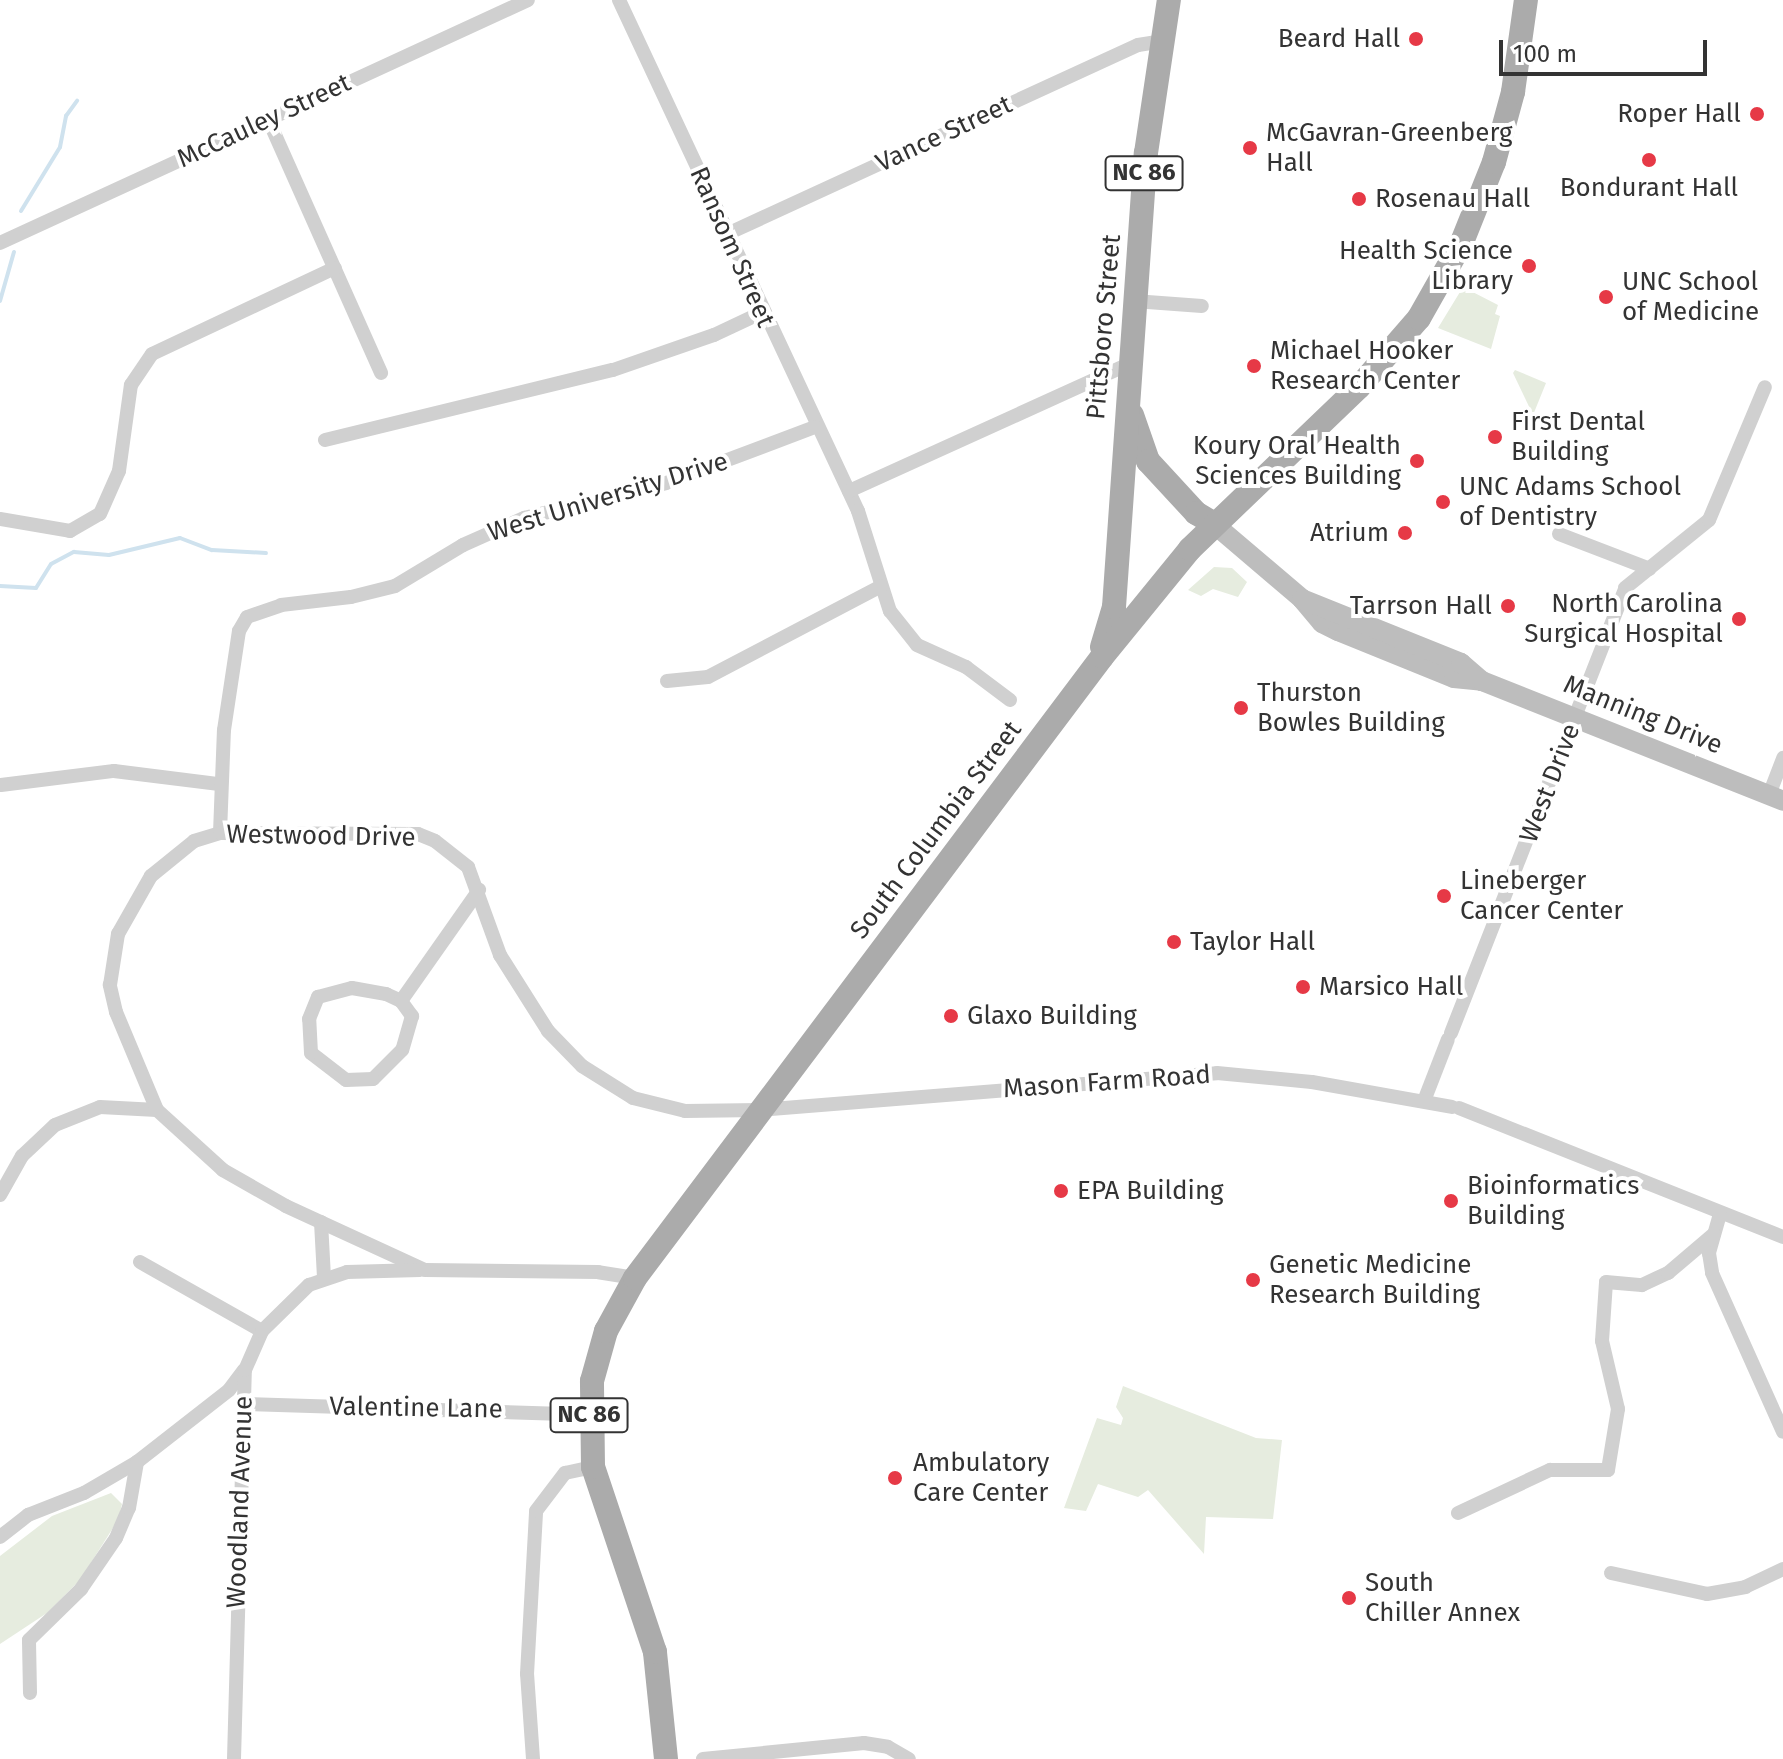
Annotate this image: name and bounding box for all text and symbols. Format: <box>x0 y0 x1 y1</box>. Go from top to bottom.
place label: Beard Hall <box>1278 23 1400 55</box>
scale bar <box>1503 24 1711 74</box>
marker: Beard Hall <box>1407 30 1425 48</box>
text: 100 m <box>1513 40 1577 68</box>
street label: McCauley Street <box>172 67 356 175</box>
street label: Vance Street <box>871 89 1017 179</box>
place label: Roper Hall <box>1617 98 1741 130</box>
marker: Roper Hall <box>1748 105 1766 123</box>
place label: McGavran-Greenberg Hall <box>1266 117 1513 178</box>
marker: McGavran-Greenberg Hall <box>1241 139 1259 157</box>
marker: Bondurant Hall <box>1640 151 1658 169</box>
road number: NC 86 <box>1104 153 1184 193</box>
street label: Ransom Street <box>683 162 781 332</box>
place label: Bondurant Hall <box>1560 172 1738 204</box>
place label: Rosenau Hall <box>1375 183 1530 215</box>
marker: Rosenau Hall <box>1350 190 1368 208</box>
street label: Pittsboro Street <box>1080 233 1128 421</box>
place label: Health Science Library <box>1339 235 1513 296</box>
marker: Health Science Library <box>1520 257 1538 275</box>
place label: UNC School of Medicine <box>1622 266 1759 328</box>
marker: UNC School of Medicine <box>1597 288 1615 306</box>
place label: Michael Hooker Research Center <box>1270 335 1460 396</box>
marker: Michael Hooker Research Center <box>1245 357 1263 375</box>
place label: First Dental Building <box>1511 406 1645 468</box>
marker: First Dental Building <box>1486 428 1504 446</box>
place label: Koury Oral Health Sciences Building <box>1193 430 1401 492</box>
street label: West University Drive <box>484 446 732 548</box>
marker: Koury Oral Health Sciences Building <box>1408 452 1426 470</box>
place label: UNC Adams School of Dentistry <box>1459 471 1681 532</box>
marker: UNC Adams School of Dentistry <box>1434 493 1452 511</box>
place label: Atrium <box>1310 517 1389 549</box>
marker: Atrium <box>1396 524 1414 542</box>
place label: North Carolina Surgical Hospital <box>1524 588 1723 650</box>
place label: Tarrson Hall <box>1350 590 1492 622</box>
marker: Tarrson Hall <box>1499 597 1517 615</box>
marker: North Carolina Surgical Hospital <box>1730 610 1748 628</box>
street label: Manning Drive <box>1559 669 1727 761</box>
place label: Thurston Bowles Building <box>1257 677 1445 738</box>
marker: Thurston Bowles Building <box>1232 699 1250 717</box>
street label: South Columbia Street <box>844 715 1028 945</box>
street label: West Drive <box>1513 719 1587 847</box>
street label: Westwood Drive <box>226 819 416 853</box>
place label: Lineberger Cancer Center <box>1460 865 1623 926</box>
marker: Lineberger Cancer Center <box>1435 887 1453 905</box>
place label: Taylor Hall <box>1190 926 1315 958</box>
marker: Taylor Hall <box>1165 933 1183 951</box>
place label: Marsico Hall <box>1319 971 1463 1003</box>
marker: Marsico Hall <box>1294 978 1312 996</box>
place label: Glaxo Building <box>967 1000 1137 1032</box>
marker: Glaxo Building <box>942 1007 960 1025</box>
street label: Mason Farm Road <box>1002 1059 1212 1105</box>
place label: Bioinformatics Building <box>1467 1170 1639 1232</box>
place label: EPA Building <box>1077 1175 1224 1207</box>
marker: EPA Building <box>1052 1182 1070 1200</box>
marker: Bioinformatics Building <box>1442 1192 1460 1210</box>
place label: Genetic Medicine Research Building <box>1269 1249 1480 1310</box>
marker: Genetic Medicine Research Building <box>1244 1271 1262 1289</box>
street label: Valentine Lane <box>329 1391 503 1425</box>
street label: Woodland Avenue <box>221 1395 259 1609</box>
road number: NC 86 <box>549 1395 629 1435</box>
place label: Ambulatory Care Center <box>913 1447 1049 1508</box>
marker: Ambulatory Care Center <box>884 1467 906 1489</box>
place label: South Chiller Annex <box>1365 1567 1520 1628</box>
marker: South Chiller Annex <box>1340 1589 1358 1607</box>

